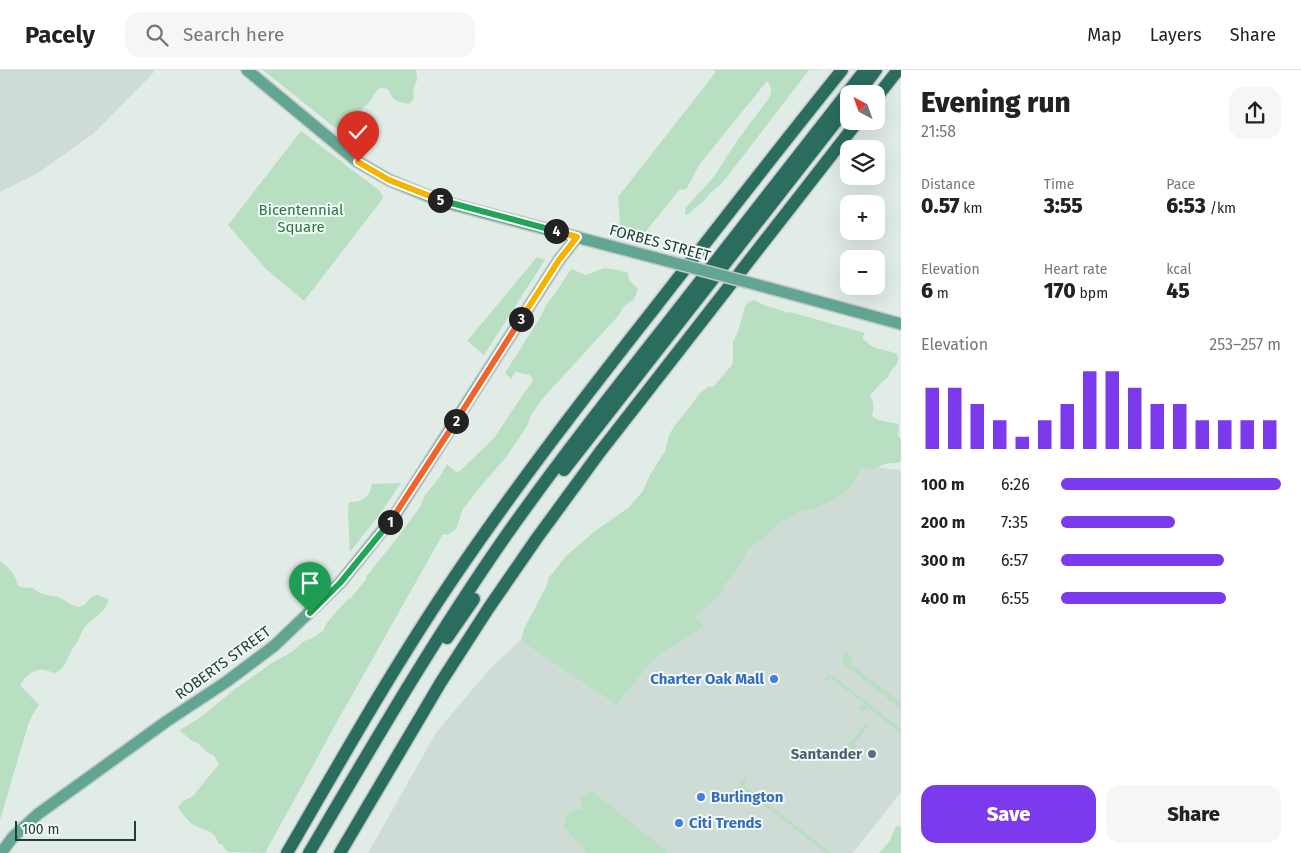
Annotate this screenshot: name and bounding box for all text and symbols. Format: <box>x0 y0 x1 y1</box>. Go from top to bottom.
search box <box>125 12 475 57</box>
text: Pacely <box>25 21 95 49</box>
icon: search <box>143 21 171 49</box>
text: Search here <box>183 23 284 46</box>
text: Map <box>1087 24 1122 46</box>
text: Layers <box>1150 24 1202 46</box>
text: Share <box>1230 24 1276 46</box>
north arrow <box>840 85 885 130</box>
map controls <box>840 85 885 295</box>
text: Evening run <box>921 86 1071 119</box>
button: share <box>1229 87 1281 139</box>
pin <box>337 111 379 162</box>
icon: check <box>344 118 372 146</box>
text: 21:58 <box>921 122 956 141</box>
button: layers <box>840 140 885 185</box>
text: Distance <box>921 176 975 193</box>
text: Time <box>1044 176 1074 193</box>
text: Pace <box>1166 176 1195 193</box>
pin: 5 <box>428 188 452 212</box>
text: 5 <box>437 192 444 209</box>
text: 0.57 <box>921 193 960 219</box>
text: 3:55 <box>1044 193 1083 219</box>
text: 6:53 <box>1166 193 1206 219</box>
button: + <box>840 195 885 240</box>
text: km <box>960 200 982 217</box>
text: /km <box>1206 200 1236 217</box>
park label: Bicentennial Square <box>259 201 344 236</box>
pin: 4 <box>544 218 568 244</box>
street label: FORBES STREET <box>607 221 713 265</box>
text: 4 <box>553 223 560 240</box>
button: − <box>840 250 885 295</box>
text: Elevation <box>921 261 980 278</box>
text: Heart rate <box>1044 261 1107 278</box>
text: kcal <box>1166 261 1192 278</box>
text: 6 <box>921 278 933 304</box>
text: 170 <box>1044 278 1076 304</box>
text: 45 <box>1166 278 1190 304</box>
text: m <box>933 285 949 302</box>
text: bpm <box>1076 285 1108 302</box>
pin: 3 <box>508 306 534 332</box>
text: 3 <box>518 311 525 328</box>
text: Elevation <box>921 335 988 354</box>
text: 253–257 m <box>1209 335 1281 354</box>
pin: 2 <box>444 408 468 434</box>
text: 2 <box>453 413 460 430</box>
text: 100 m <box>921 475 964 494</box>
text: 6:26 <box>1001 475 1030 494</box>
pin: 1 <box>378 510 402 534</box>
text: 200 m <box>921 513 965 532</box>
text: 7:35 <box>1001 513 1028 532</box>
text: 1 <box>387 514 394 531</box>
text: 300 m <box>921 551 965 570</box>
text: 6:57 <box>1001 551 1028 570</box>
pin <box>289 562 331 613</box>
icon: arrive <box>296 569 324 597</box>
text: 400 m <box>921 589 966 608</box>
text: 6:55 <box>1001 589 1029 608</box>
street label: ROBERTS STREET <box>172 622 274 704</box>
place label: Charter Oak Mall <box>650 670 765 688</box>
marker: Charter Oak Mall <box>768 673 780 685</box>
place label: Santander <box>791 745 863 763</box>
marker: Santander <box>866 748 878 760</box>
button: Save <box>921 785 1096 843</box>
button: Share <box>1106 785 1281 843</box>
place label: Burlington <box>711 788 783 806</box>
marker: Burlington <box>695 791 707 803</box>
place label: Citi Trends <box>689 814 762 832</box>
marker: Citi Trends <box>673 817 685 829</box>
scale bar <box>15 818 136 841</box>
text: 100 m <box>22 821 59 838</box>

